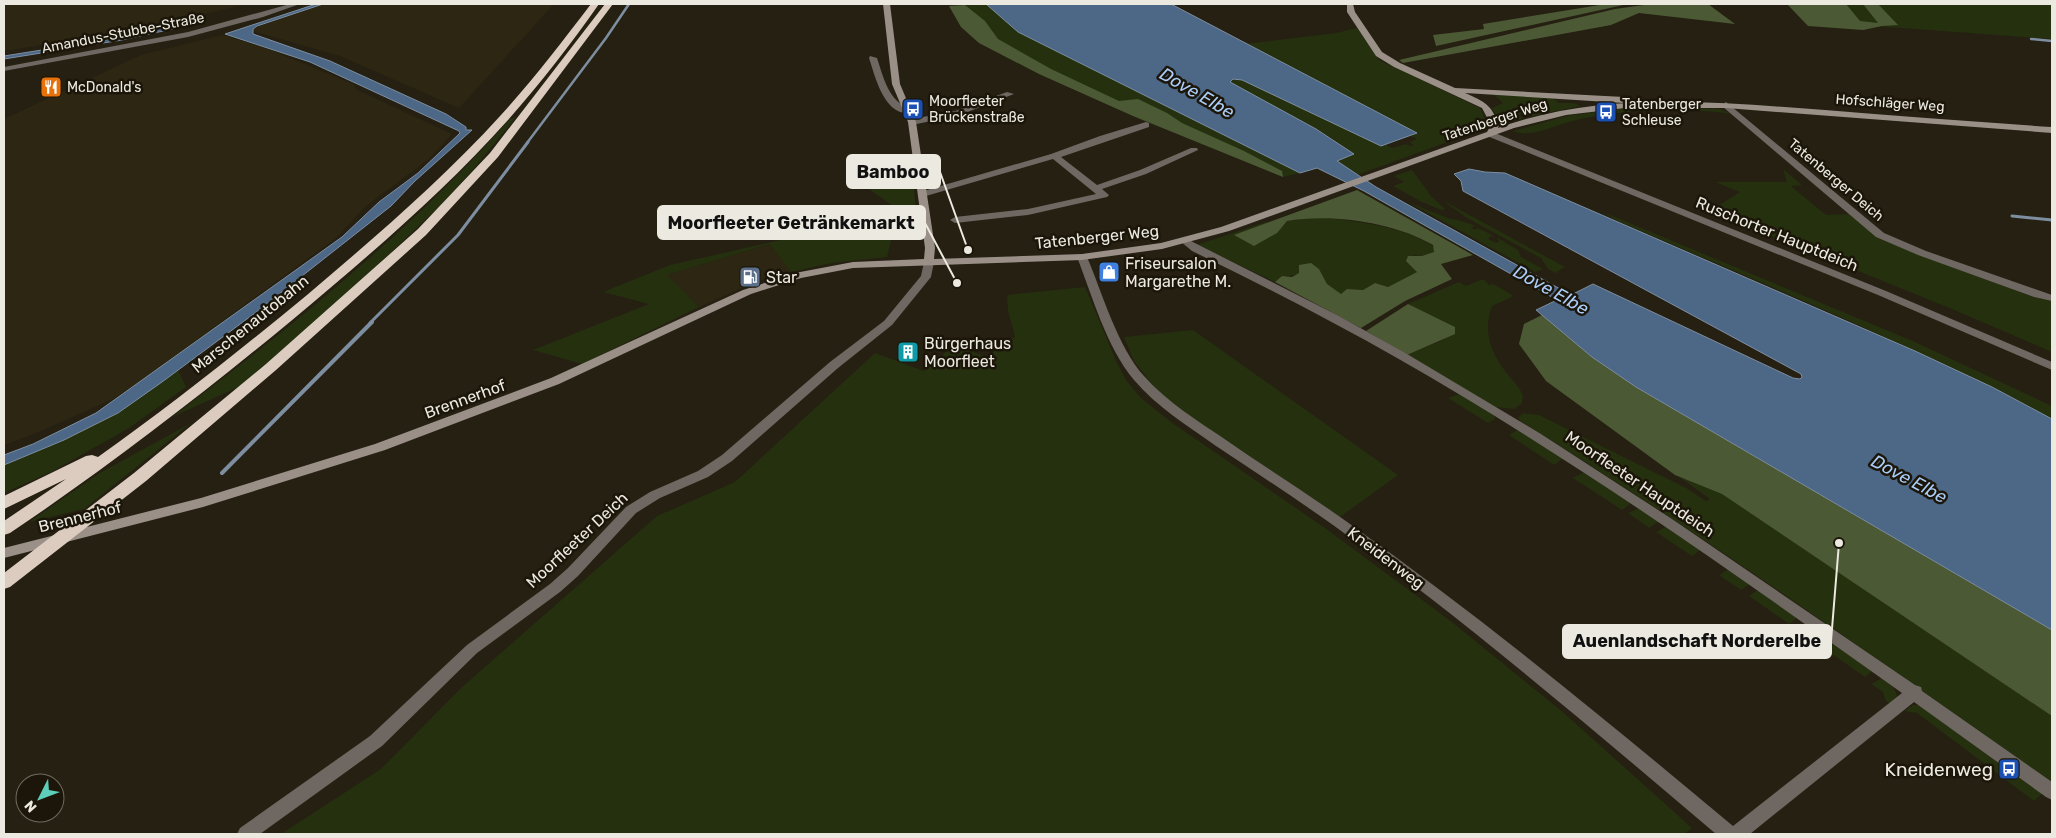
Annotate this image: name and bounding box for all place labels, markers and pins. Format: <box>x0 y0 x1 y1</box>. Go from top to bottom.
restaurant icon: McDonald's <box>39 75 63 99</box>
place label: McDonald's <box>67 79 141 96</box>
place label: Moorfleeter Brückenstraße <box>929 93 1025 126</box>
place label: Tatenberger Schleuse <box>1622 96 1702 129</box>
bus stop icon: Moorfleeter Brückenstraße <box>901 97 925 121</box>
bus stop icon: Tatenberger Schleuse <box>1594 100 1618 124</box>
callout: Bamboo <box>847 155 940 188</box>
callout: Moorfleeter Getränkemarkt <box>658 206 925 239</box>
place label: Friseursalon Margarethe M. <box>1125 254 1231 291</box>
shop icon: Friseursalon Margarethe M. <box>1097 260 1121 284</box>
fuel station icon: Star <box>738 265 762 289</box>
place label: Star <box>766 268 797 287</box>
place label: Bürgerhaus Moorfleet <box>924 334 1011 371</box>
building icon: Bürgerhaus Moorfleet <box>896 340 920 364</box>
callout: Auenlandschaft Norderelbe <box>1563 625 1831 658</box>
bus stop icon: Kneidenweg <box>1997 757 2021 781</box>
place label: Kneidenweg <box>1885 758 1993 781</box>

